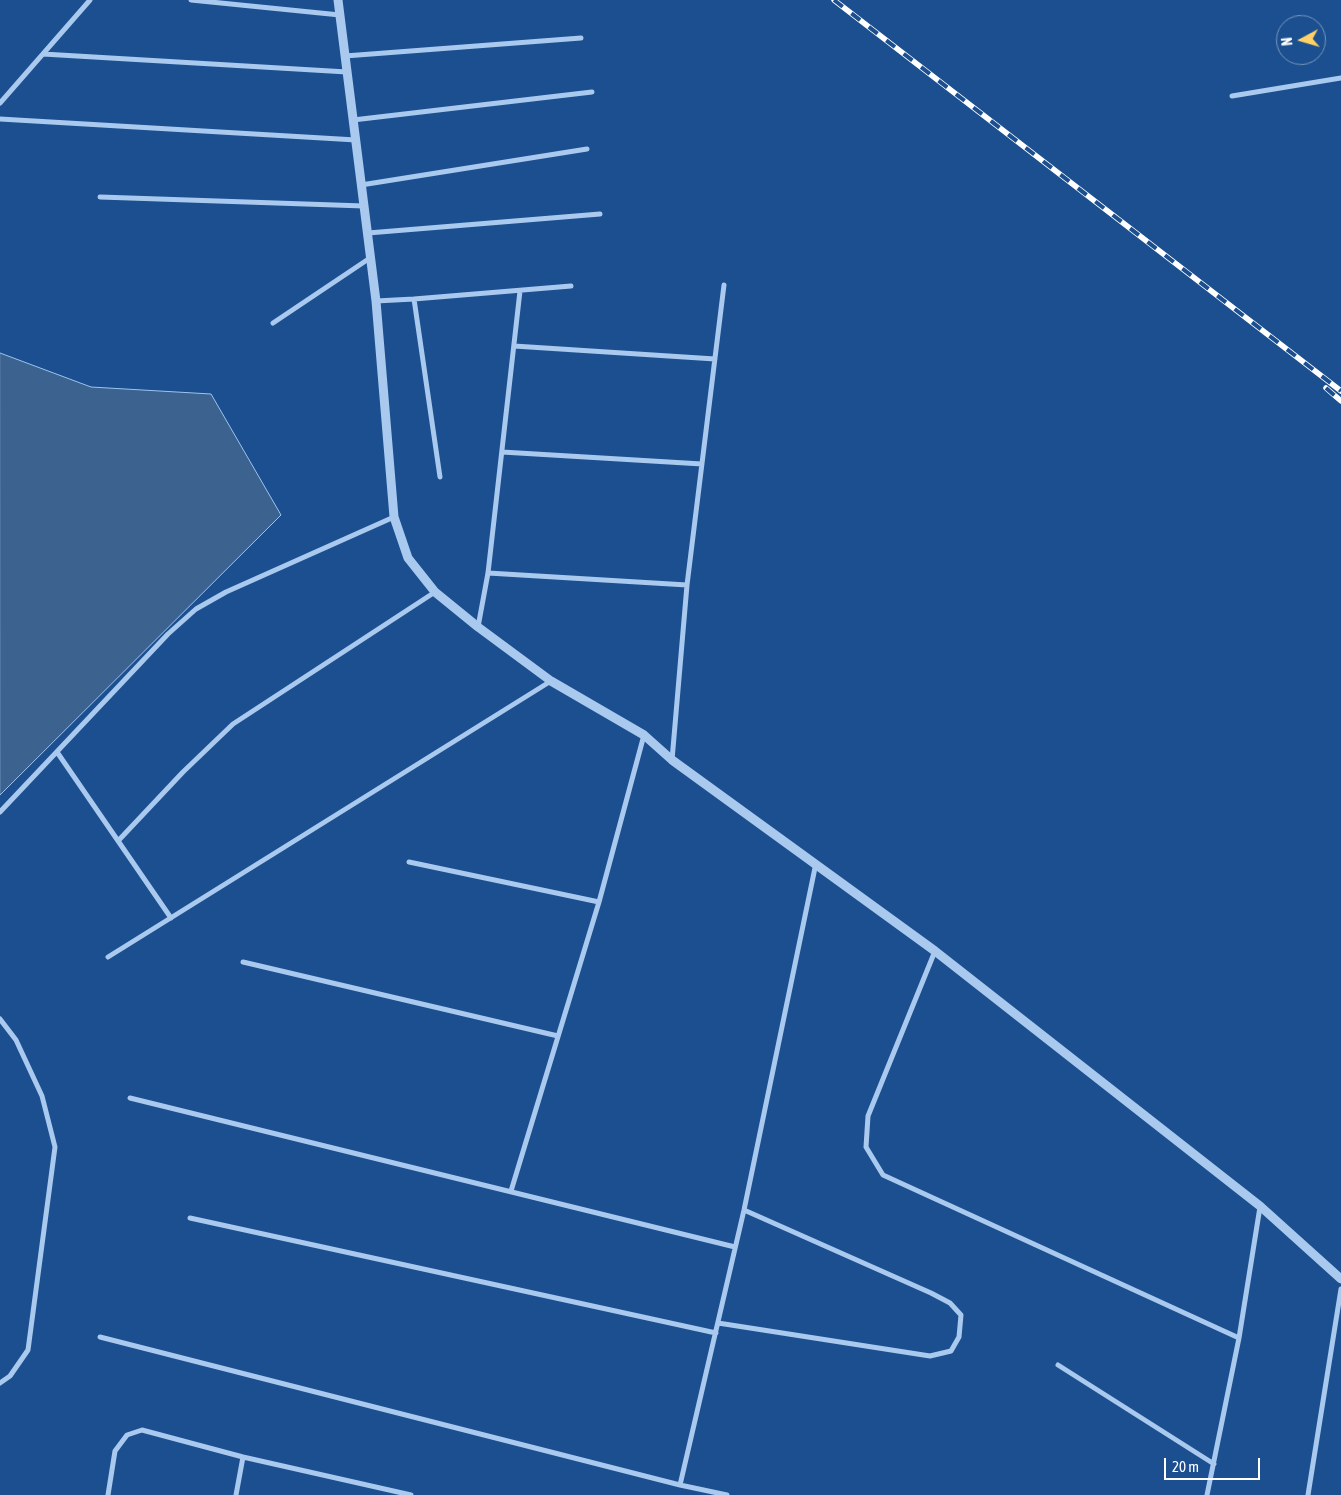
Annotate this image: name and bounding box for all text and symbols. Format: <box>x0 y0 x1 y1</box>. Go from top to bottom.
north arrow <box>1276 15 1326 65</box>
text: N <box>1279 37 1295 46</box>
scale bar <box>1166 1448 1262 1480</box>
text: 20 m <box>1172 1458 1199 1475</box>

